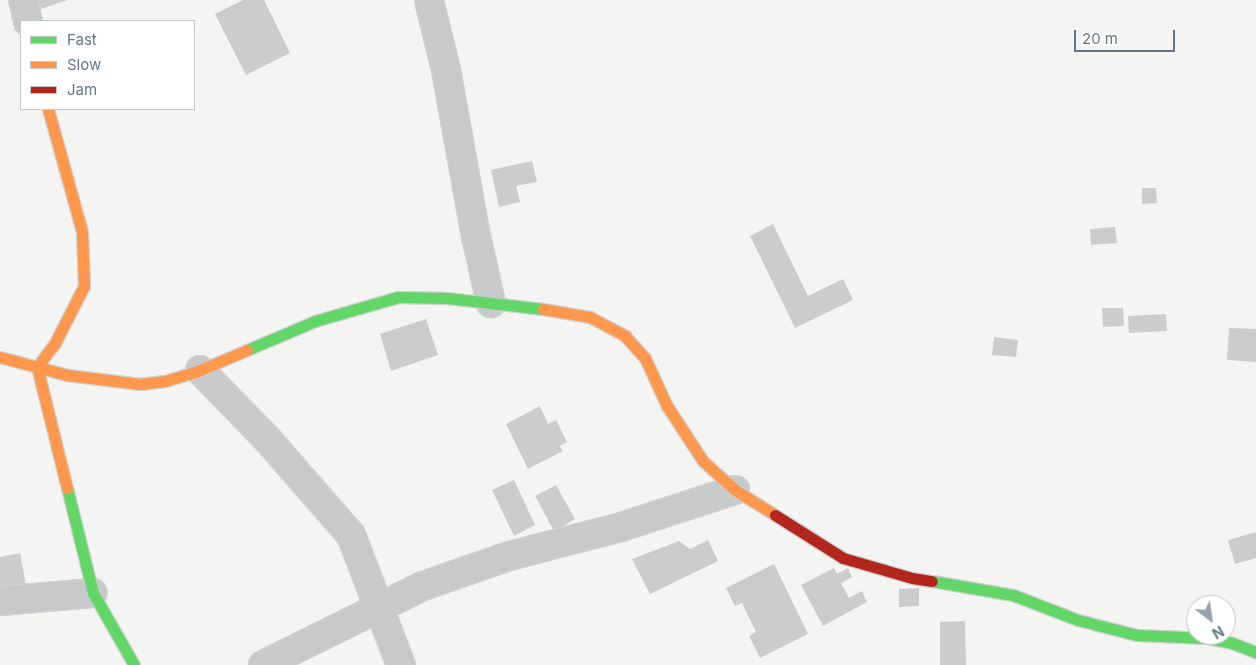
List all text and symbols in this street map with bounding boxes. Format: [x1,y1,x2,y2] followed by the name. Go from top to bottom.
[20,20,195,110] legend
[1076,20,1177,52] scale bar
[1082,29,1118,48] text: 20 m
[67,30,97,49] text: Fast
[67,55,101,74] text: Slow
[67,80,97,99] text: Jam
[1186,595,1236,645] north arrow
[1209,623,1227,643] text: N

